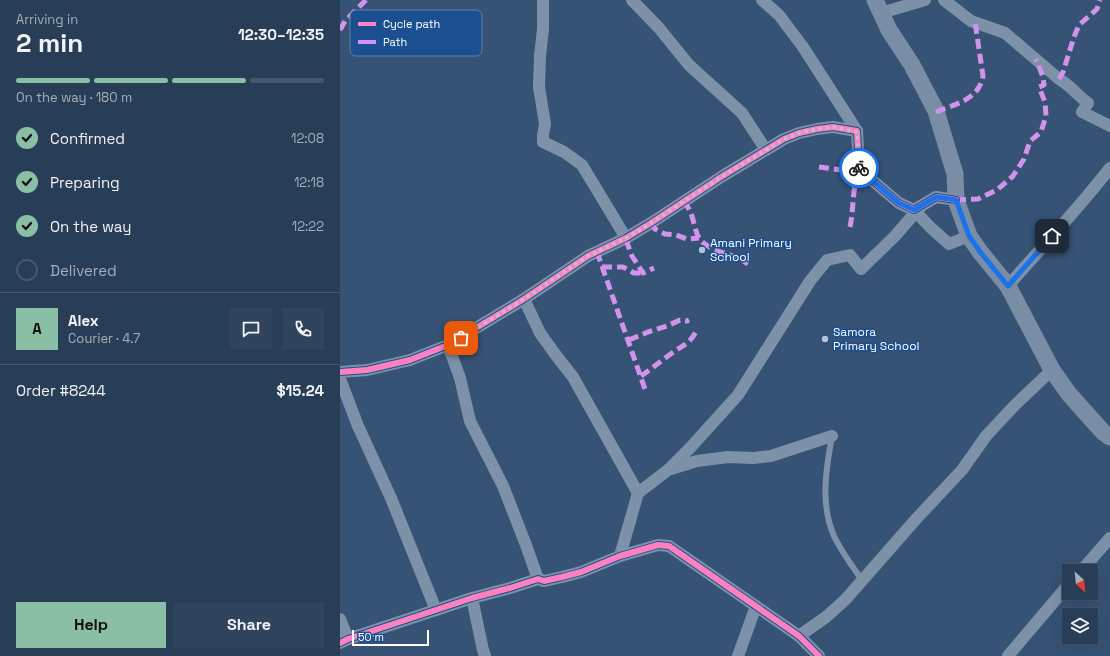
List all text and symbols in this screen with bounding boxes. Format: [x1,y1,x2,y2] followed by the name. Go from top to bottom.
[350,10,482,56] legend
[16,11,78,28] text: Arriving in
[383,17,440,31] text: Cycle path
[238,25,324,44] text: 12:30–12:35
[16,26,83,60] text: 2 min
[383,35,407,49] text: Path
[16,89,132,106] text: On the way · 180 m
[16,127,38,149] icon: check
[50,129,125,148] text: Confirmed
[291,130,324,147] text: 12:08
[839,148,879,188] courier
[848,157,870,179] icon: bike
[16,171,38,193] icon: check
[50,173,120,192] text: Preparing
[294,174,324,191] text: 12:18
[16,215,38,237] icon: check
[50,217,131,236] text: On the way
[292,218,324,235] text: 12:22
[1035,219,1069,253] pin
[1041,225,1063,247] icon: home
[710,235,792,265] place label: Amani Primary School
[697,245,707,255] marker: Amani Primary School
[50,261,117,280] text: Delivered
[230,308,272,350] button: chat
[282,308,324,350] button: phone
[68,311,99,330] text: Alex
[32,319,42,338] text: A
[444,321,478,355] pin
[833,324,920,354] place label: Samora Primary School
[450,327,472,349] icon: bag
[68,330,140,347] text: Courier · 4.7
[820,334,830,344] marker: Samora Primary School
[16,381,106,400] text: Order #8244
[276,381,324,400] text: $15.24
[1062,564,1098,600] north arrow
[1062,564,1098,644] map controls
[16,602,166,648] button: Help
[174,602,324,648] button: Share
[1062,608,1098,644] button: layers
[352,628,429,647] scale bar
[358,630,384,644] text: 50 m

